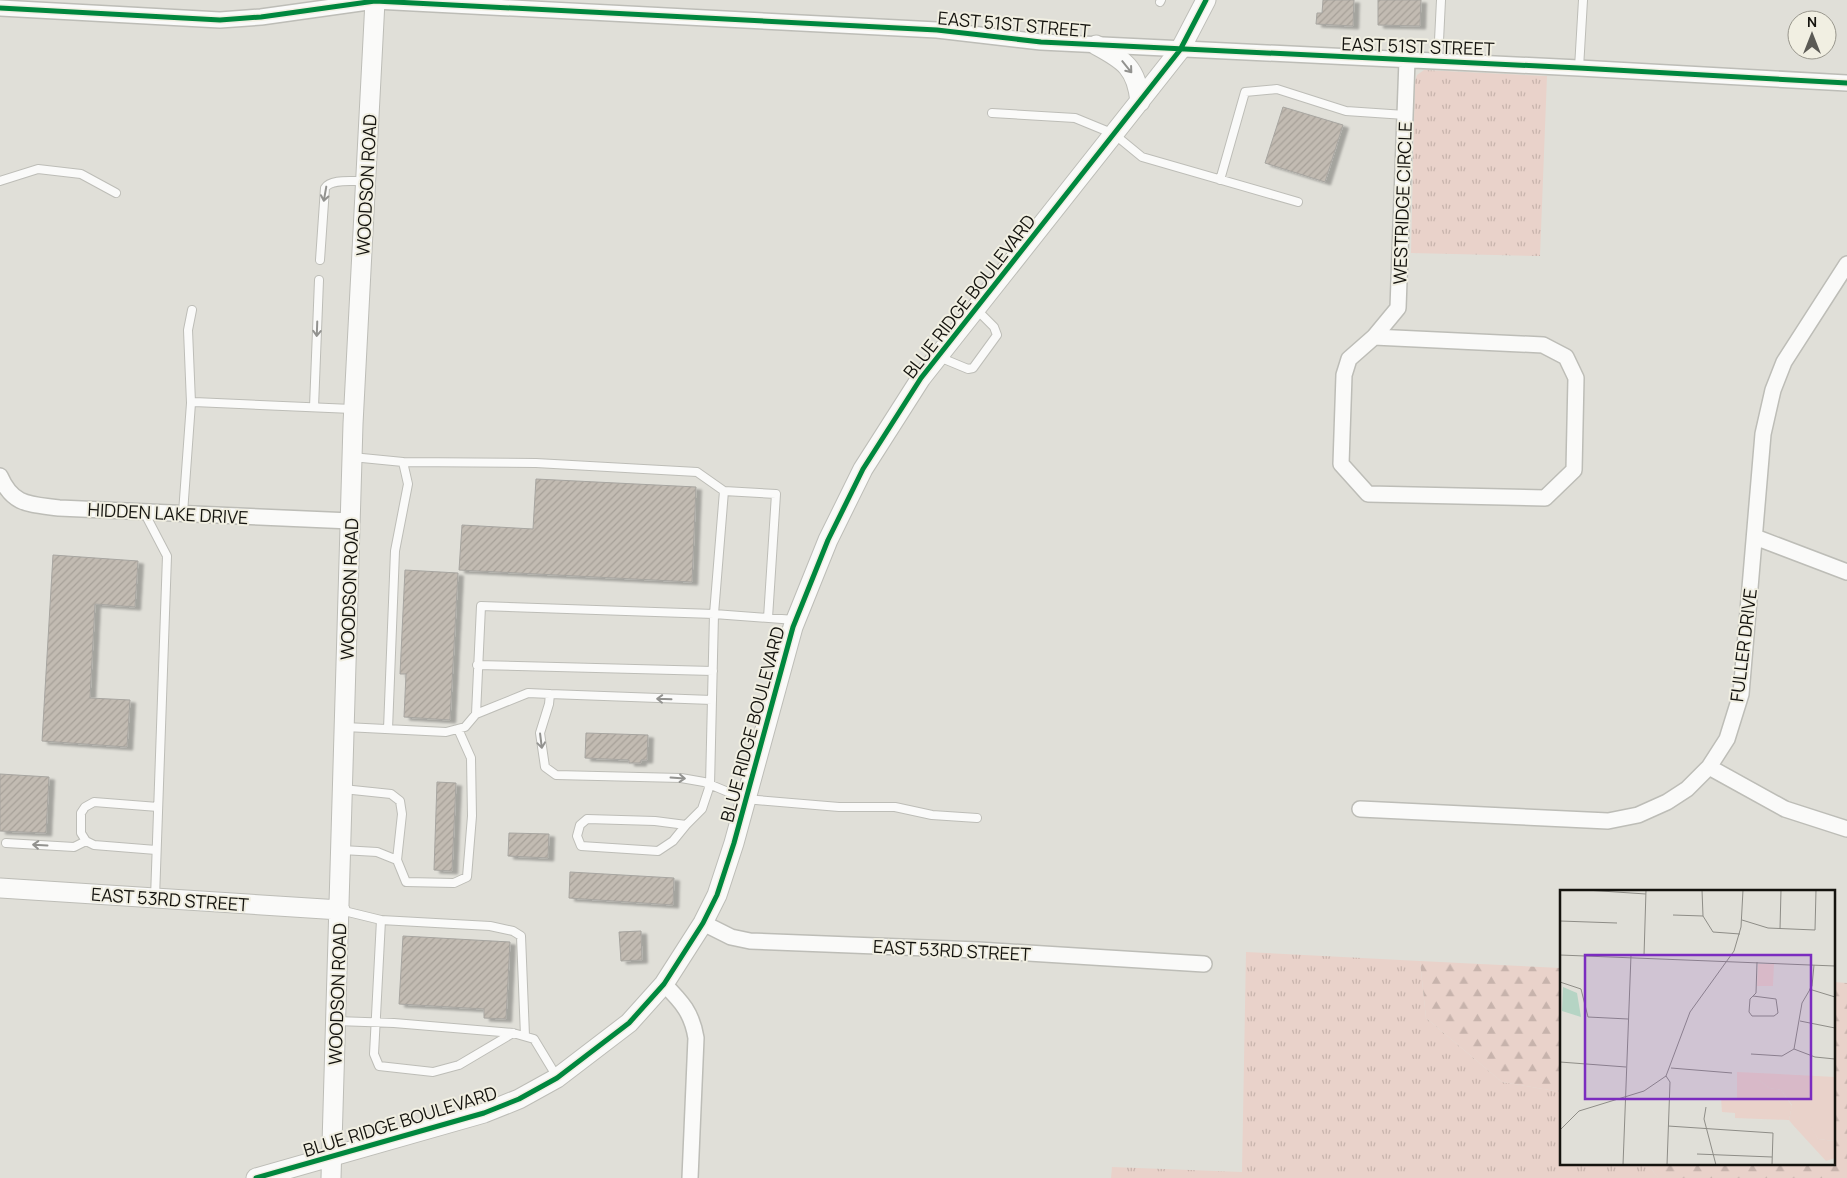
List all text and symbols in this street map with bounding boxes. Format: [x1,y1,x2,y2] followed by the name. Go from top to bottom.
[937,5,1091,43] street label: EAST 51ST STREET
[1787,10,1837,60] north arrow
[1807,12,1817,31] text: N
[1341,31,1495,61] street label: EAST 51ST STREET
[1122,60,1133,73] one-way arrow
[350,113,382,257] street label: WOODSON ROAD
[1387,121,1417,285] street label: WESTRIDGE CIRCLE
[320,185,330,201] one-way arrow
[898,209,1040,383] street label: BLUE RIDGE BOULEVARD
[312,321,321,337] one-way arrow
[87,497,249,529] street label: HIDDEN LAKE DRIVE
[335,518,363,660] street label: WOODSON ROAD
[1724,587,1762,703] street label: FULLER DRIVE
[714,624,790,824] street label: BLUE RIDGE BOULEVARD
[656,694,672,703] one-way arrow
[536,733,546,749] one-way arrow
[670,774,686,783] one-way arrow
[32,841,48,850] one-way arrow
[90,882,250,917] street label: EAST 53RD STREET
[1560,890,1834,1166] inset map
[323,923,351,1065] street label: WOODSON ROAD
[872,934,1032,966] street label: EAST 53RD STREET
[300,1080,500,1162] street label: BLUE RIDGE BOULEVARD

